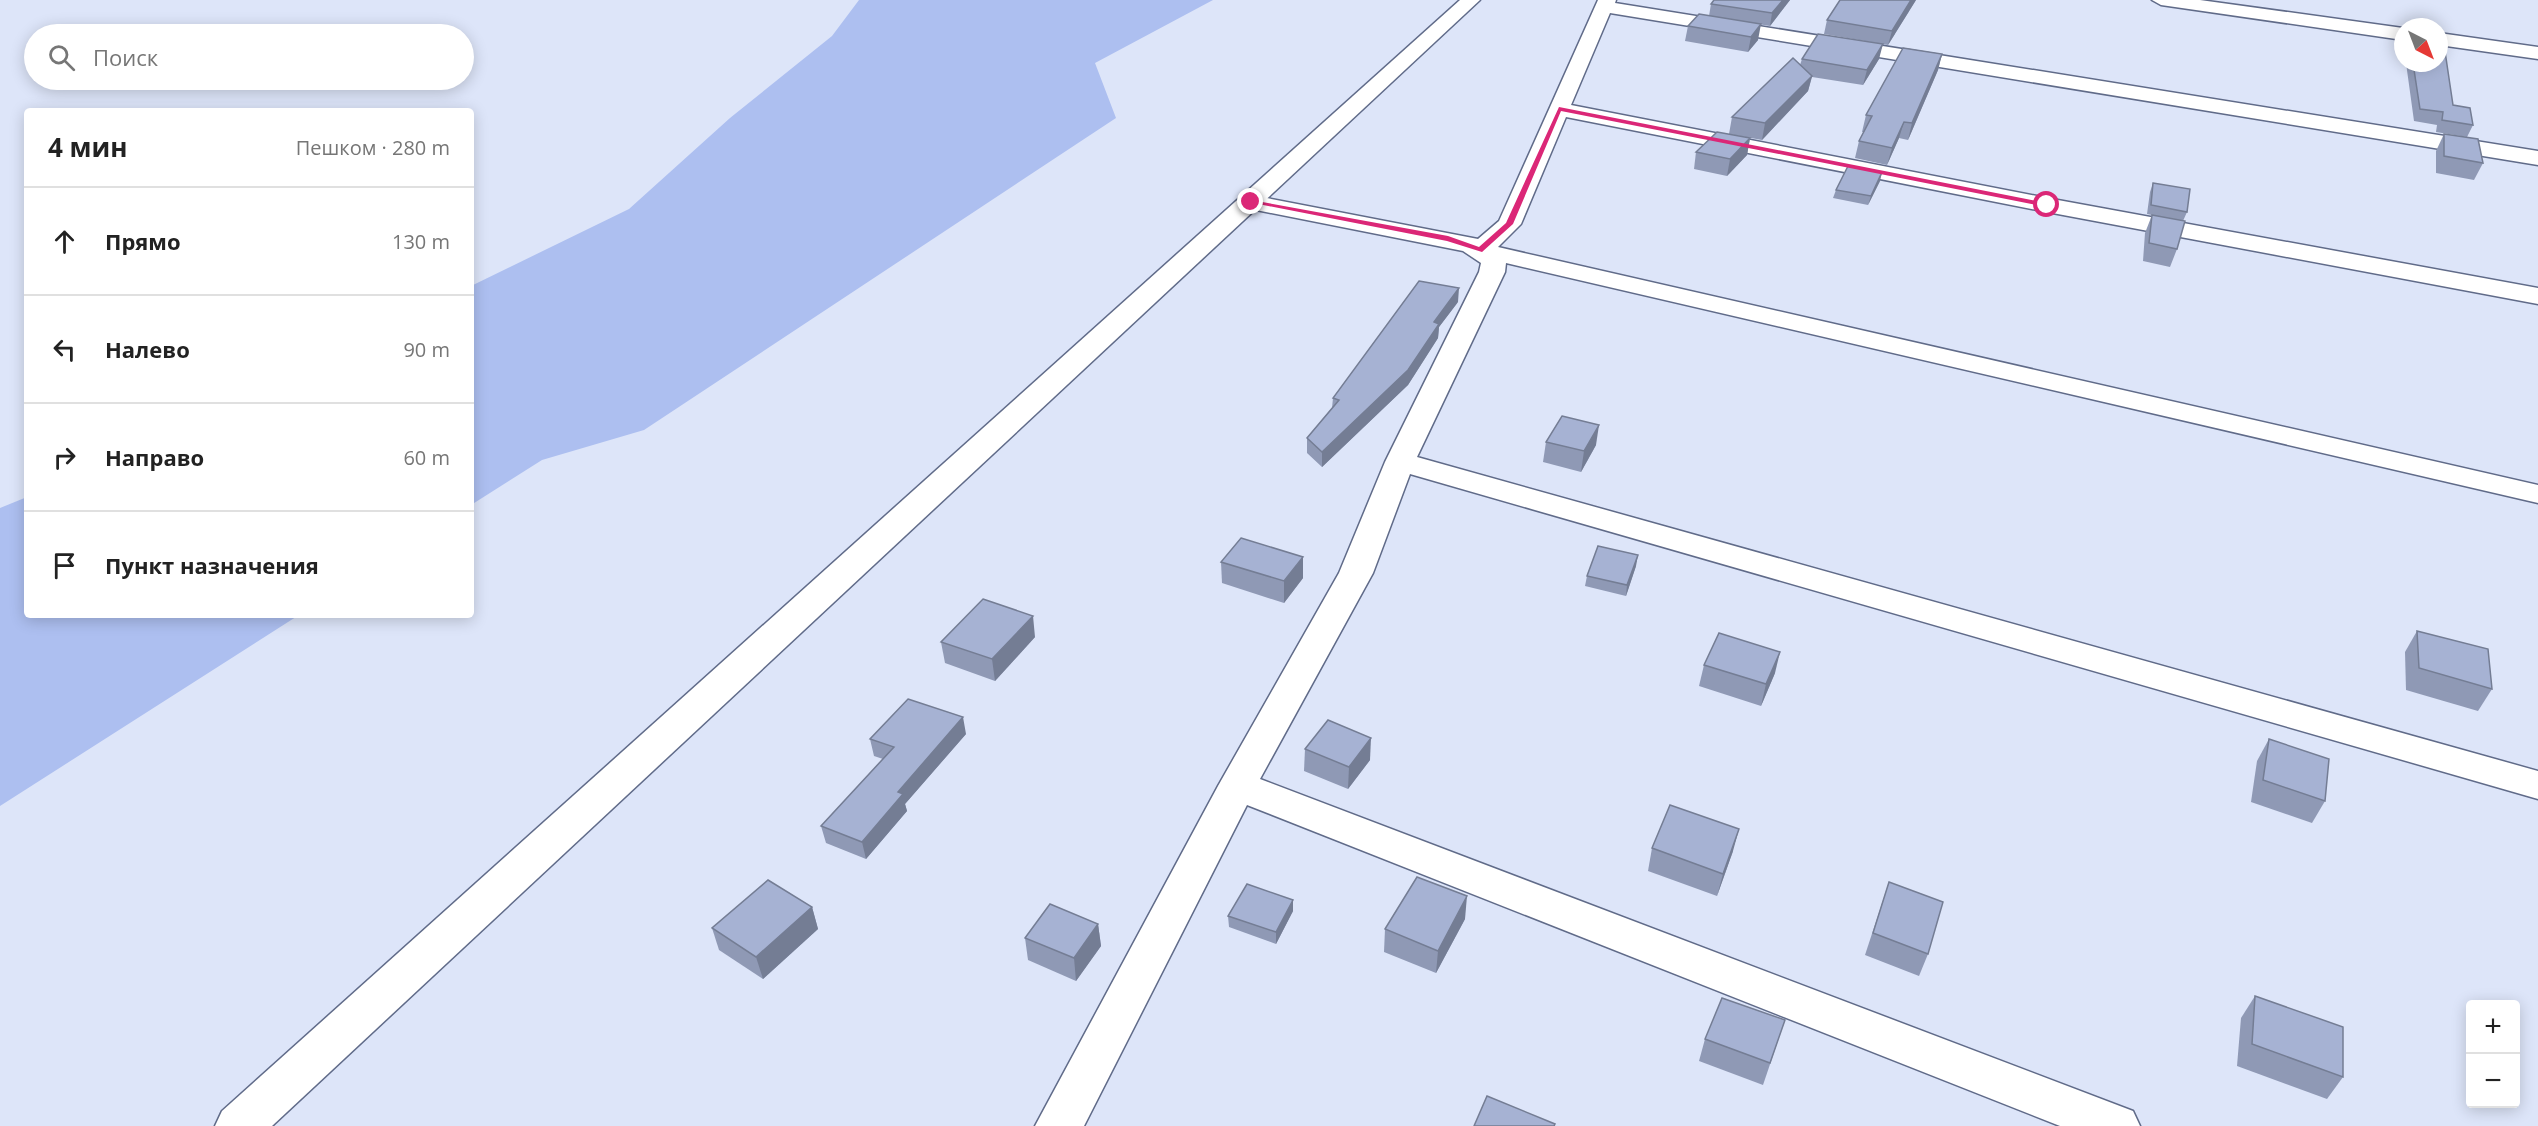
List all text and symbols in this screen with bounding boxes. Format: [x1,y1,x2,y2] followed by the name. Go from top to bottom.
[2394,18,2448,72] north arrow
[24,24,474,90] search box
[45,41,78,74] icon: search
[93,42,158,72] text: Поиск
[48,129,128,165] text: 4 мин
[296,134,450,161] text: Пешком · 280 m
[1237,188,1263,214] route end
[2033,191,2059,217] route start
[48,225,81,258] icon: ahead
[105,226,181,256] text: Прямо
[392,228,450,255] text: 130 m
[48,333,81,366] icon: left
[105,334,190,364] text: Налево
[403,336,450,363] text: 90 m
[48,441,81,474] icon: right
[105,442,204,472] text: Направо
[403,444,450,471] text: 60 m
[48,549,81,582] icon: arrive
[105,550,319,580] text: Пункт назначения
[2466,1000,2520,1108] map controls
[2466,1000,2520,1054] button: +
[2466,1054,2520,1108] button: −

